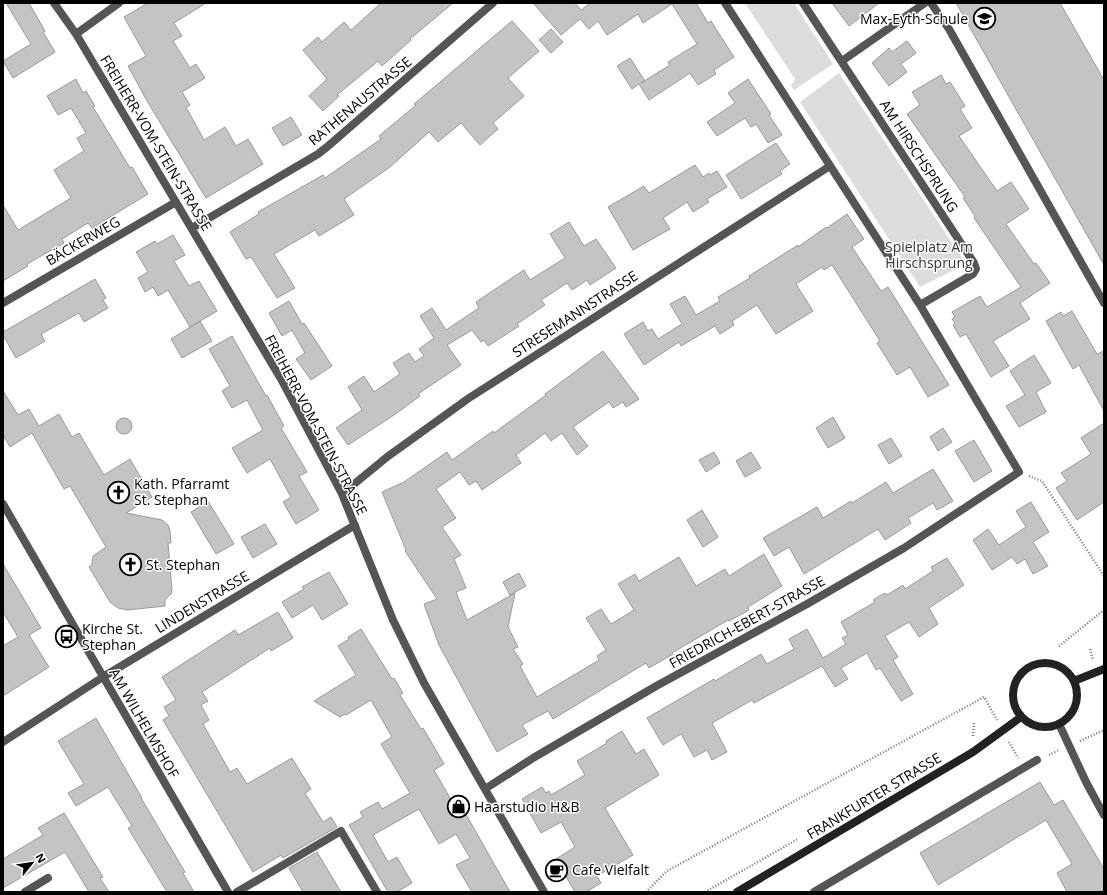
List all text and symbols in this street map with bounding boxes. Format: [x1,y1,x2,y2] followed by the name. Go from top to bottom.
[971,6,997,32] school or university icon: Max-Eyth-Schule
[860,9,968,28] place label: Max-Eyth-Schule
[96,51,217,234] street label: FREIHERR-VOM-STEIN-STRASSE
[304,52,415,149] street label: RATHENAUSTRASSE
[876,96,963,216] street label: AM HIRSCHSPRUNG
[42,212,123,269] street label: BÄCKERWEG
[885,237,973,272] park label: Spielplatz Am Hirschsprung
[508,266,641,361] street label: STRESEMANNSTRASSE
[261,331,372,518] street label: FREIHERR-VOM-STEIN-STRASSE
[134,474,229,509] place label: Kath. Pfarramt St. Stephan
[106,479,132,505] church icon: Kath. Pfarramt St. Stephan
[118,552,144,578] church icon: St. Stephan
[146,555,220,574] place label: St. Stephan
[151,566,252,637] street label: LINDENSTRASSE
[665,571,828,672] street label: FRIEDRICH-EBERT-STRASSE
[82,619,143,654] place label: Kirche St. Stephan
[53,624,79,650] bus stop icon: Kirche St. Stephan
[105,665,183,781] street label: AM WILHELMSHOF
[803,748,945,843] street label: FRANKFURTER STRASSE
[445,794,471,820] shop icon: Haarstudio H&B
[474,797,580,816] place label: Haarstudio H&B
[12,843,52,883] north arrow
[32,850,50,865] text: N
[543,857,569,883] cafe icon: Cafe Vielfalt
[572,860,649,879] place label: Cafe Vielfalt

